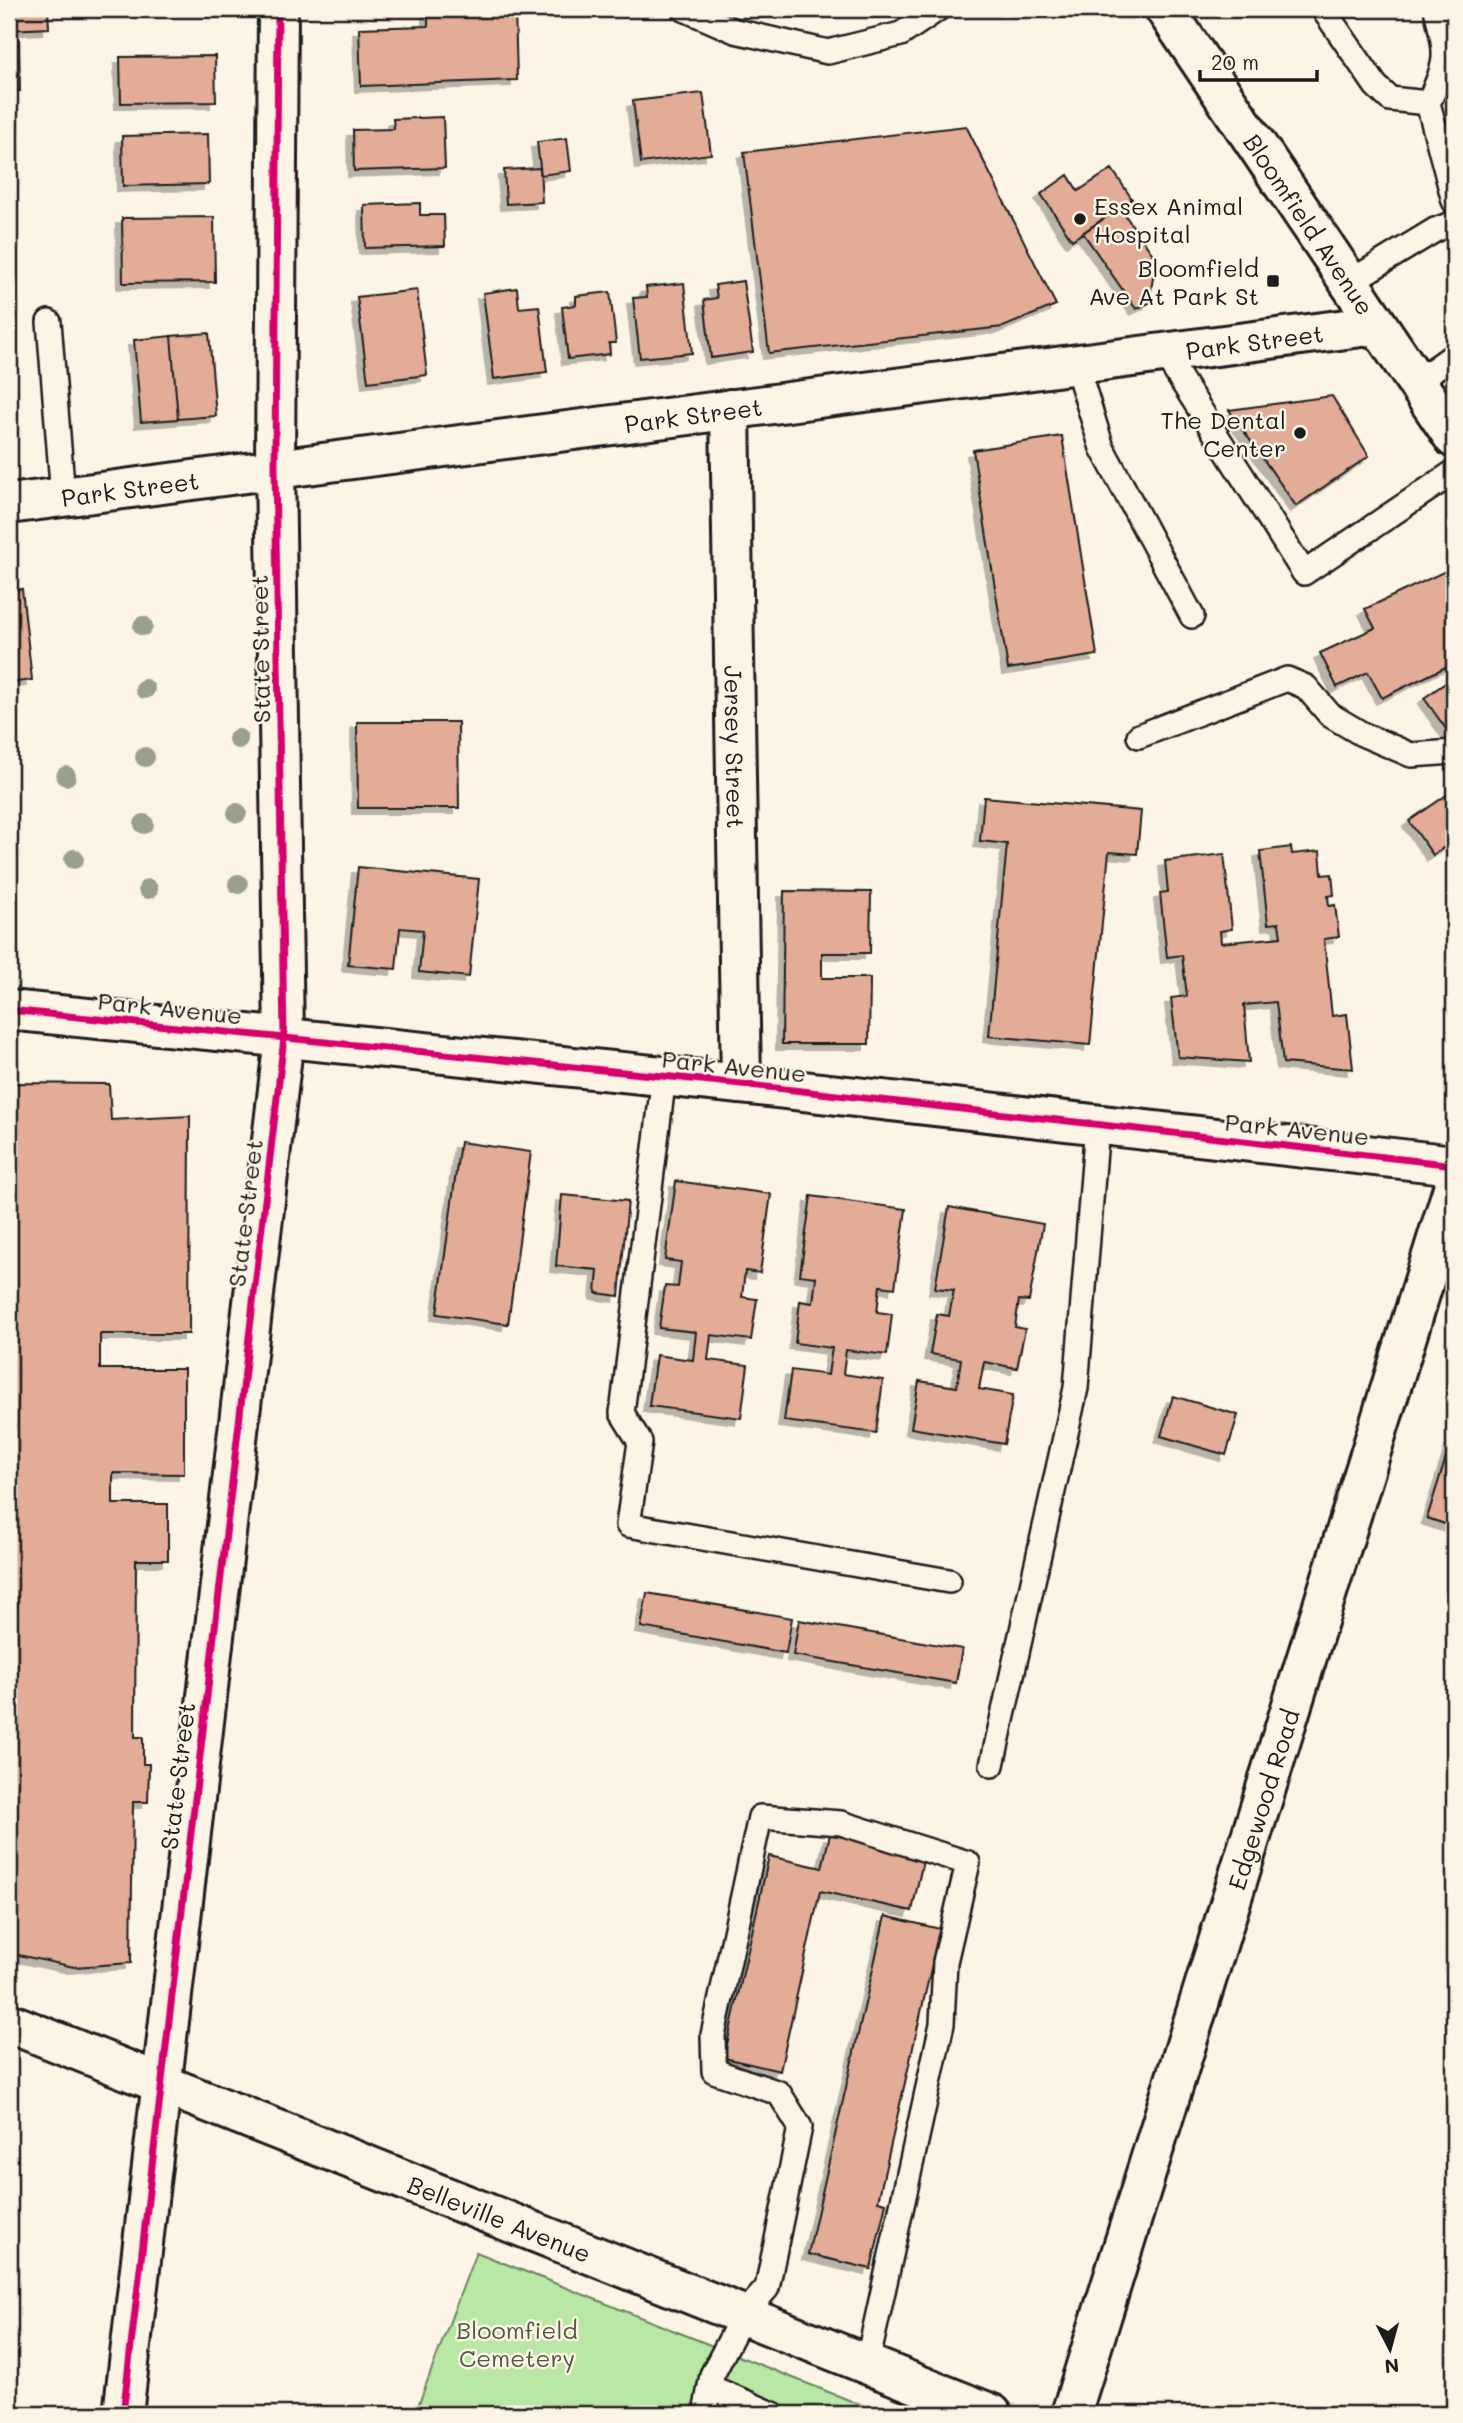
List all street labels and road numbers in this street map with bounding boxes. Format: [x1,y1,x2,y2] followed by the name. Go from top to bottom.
[1238,127,1382,320] street label: Bloomfield Avenue
[1184,317,1325,365] street label: Park Street
[622,390,764,439] street label: Park Street
[59,464,201,513] street label: Park Street
[242,574,276,724] street label: State Street
[719,665,752,829] street label: Jersey Street
[96,984,244,1030] street label: Park Avenue
[660,1042,808,1088] street label: Park Avenue
[1223,1105,1371,1151] street label: Park Avenue
[220,1137,268,1289] street label: State Street
[153,1700,201,1852] street label: State Street
[1220,1705,1305,1893] street label: Edgewood Road
[404,2168,596,2268] street label: Belleville Avenue

